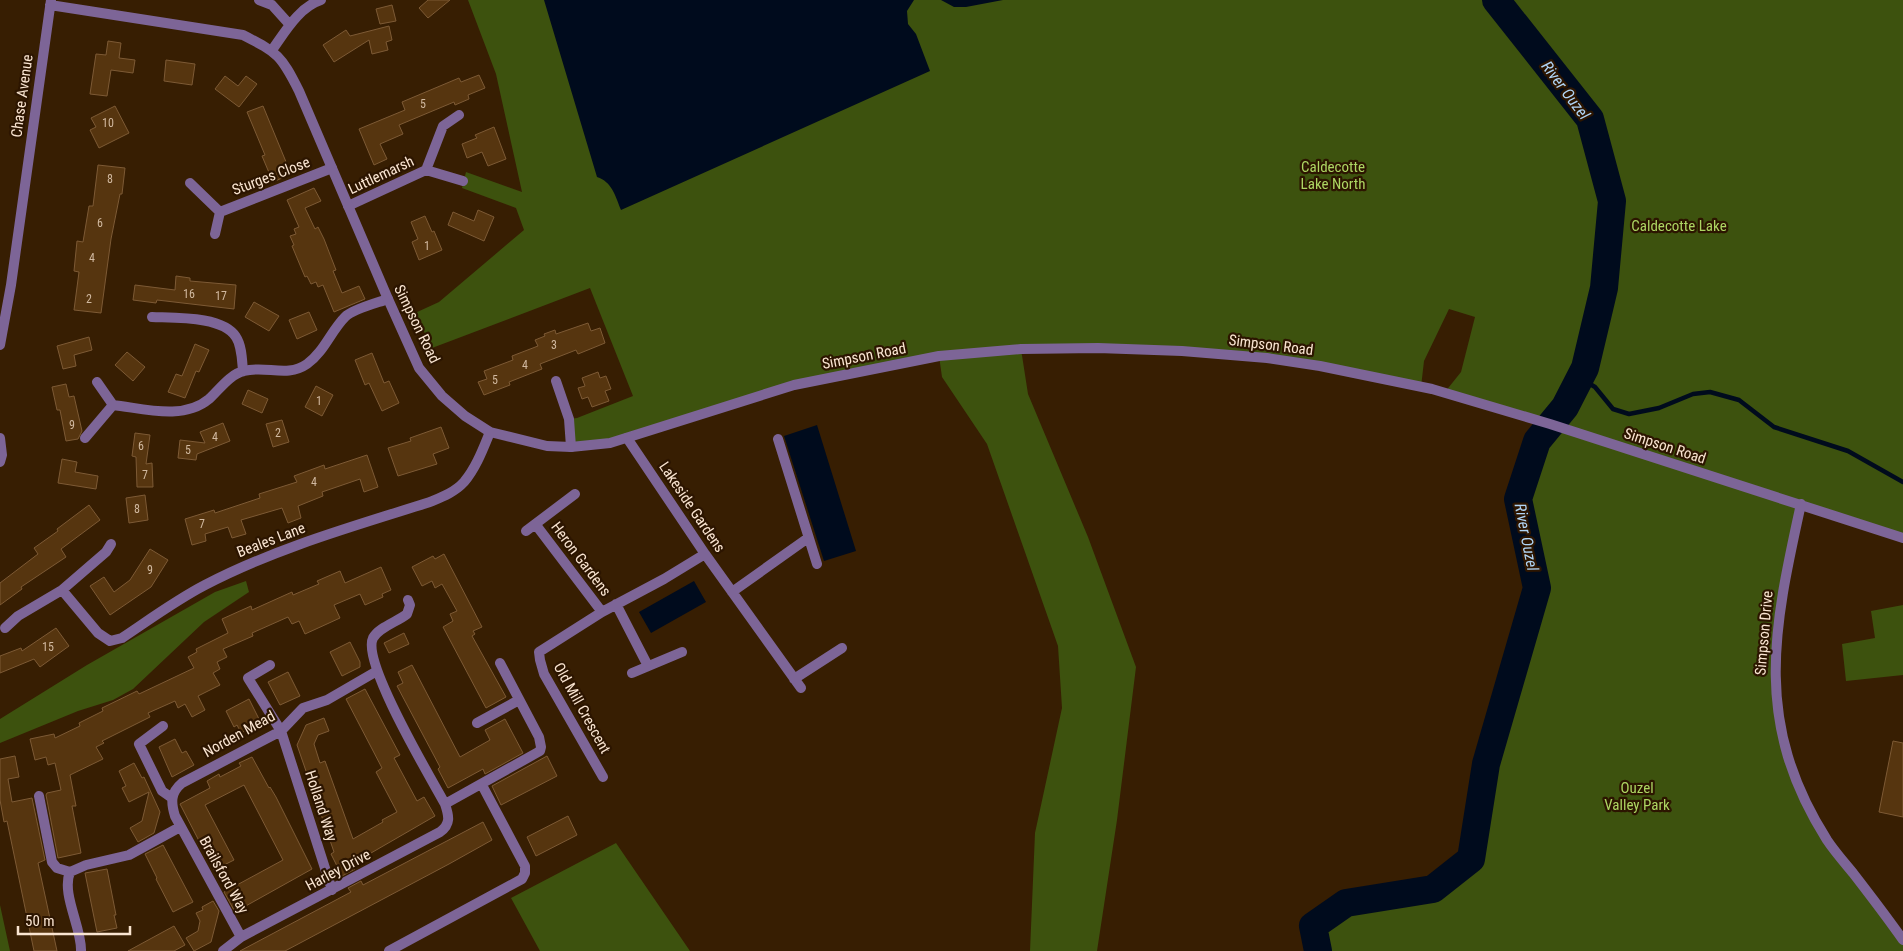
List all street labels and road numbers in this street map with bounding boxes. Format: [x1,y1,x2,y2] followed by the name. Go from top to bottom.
[7,53,37,139] street label: Chase Avenue
[345,152,417,198] street label: Luttlemarsh
[230,153,312,199] street label: Sturges Close
[390,282,444,366] street label: Simpson Road
[1228,331,1314,359] street label: Simpson Road
[821,339,907,373] street label: Simpson Road
[1622,424,1708,468] street label: Simpson Road
[655,458,729,556] street label: Lakeside Gardens
[547,518,615,600] street label: Heron Gardens
[234,519,308,561] street label: Beales Lane
[1751,590,1777,676] street label: Simpson Drive
[550,660,614,756] street label: Old Mill Crescent
[200,707,278,761] street label: Norden Mead
[301,768,341,844] street label: Holland Way
[195,833,253,917] street label: Brailsford Way
[302,845,374,895] street label: Harley Drive

